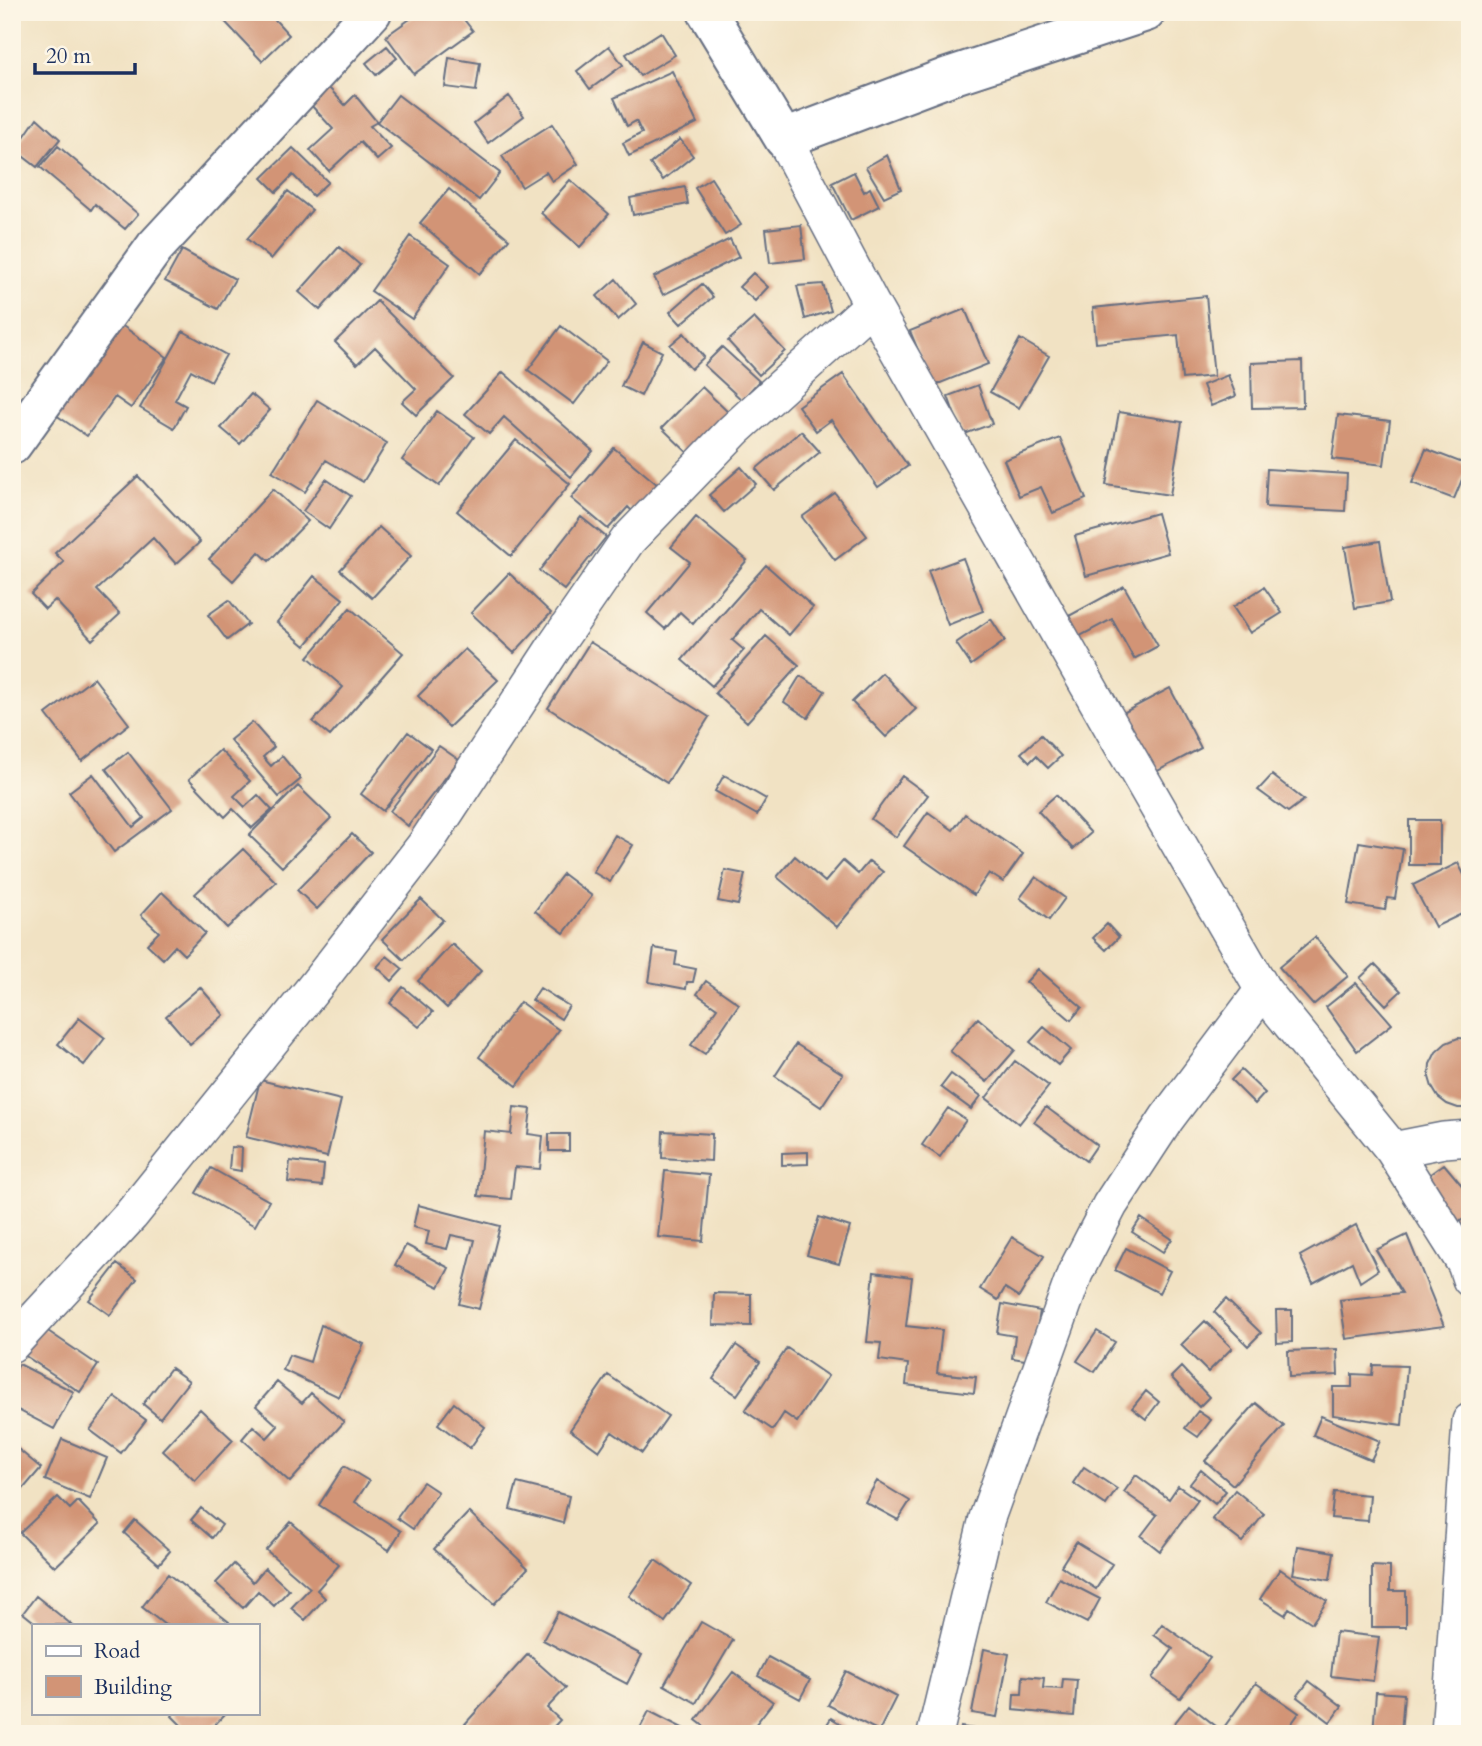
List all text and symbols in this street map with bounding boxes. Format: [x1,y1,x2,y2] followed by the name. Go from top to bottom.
[35,32,135,76] scale bar
[46,42,91,71] text: 20 m
[32,1624,259,1714] legend
[94,1637,140,1666] text: Road
[94,1673,172,1702] text: Building

